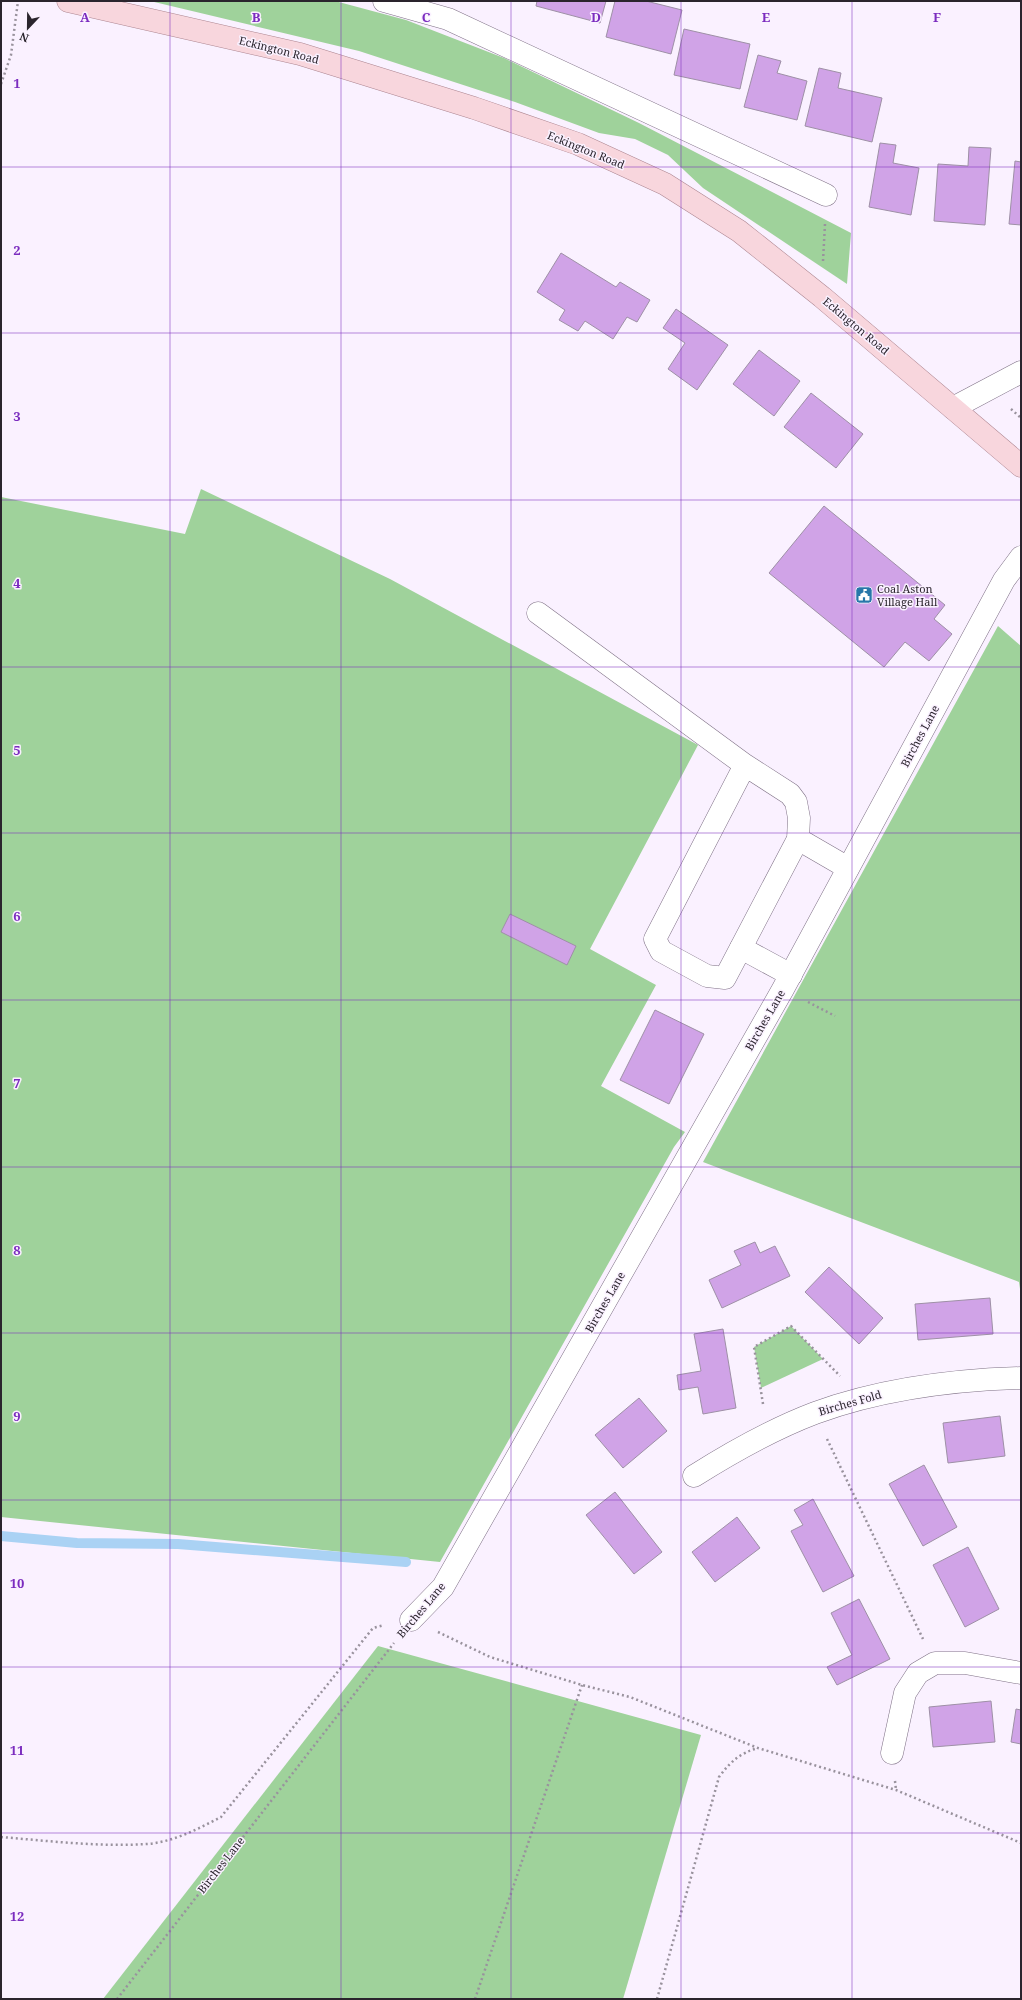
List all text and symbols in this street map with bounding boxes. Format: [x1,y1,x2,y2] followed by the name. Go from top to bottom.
[8,8,48,48] north arrow
[80,8,90,26] text: A
[252,8,261,26] text: B
[422,8,431,26] text: C
[591,8,601,26] text: D
[762,8,771,26] text: E
[933,8,941,26] text: F
[17,29,31,46] text: N
[238,32,321,67] street label: Eckington Road
[13,74,21,92] text: 1
[545,127,627,172] street label: Eckington Road
[13,241,21,259] text: 2
[820,294,893,358] street label: Eckington Road
[13,407,21,425] text: 3
[13,574,21,592] text: 4
[877,581,938,609] place label: Coal Aston Village Hall
[854,585,874,605] public building icon: Coal Aston Village Hall
[897,702,942,769] street label: Birches Lane
[13,741,21,759] text: 5
[13,907,21,925] text: 6
[741,986,788,1053] street label: Birches Lane
[13,1074,21,1092] text: 7
[13,1241,21,1259] text: 8
[581,1268,628,1335] street label: Birches Lane
[817,1386,883,1419] street label: Birches Fold
[13,1407,21,1425] text: 9
[10,1574,24,1592] text: 10
[393,1579,448,1641] street label: Birches Lane
[10,1741,24,1759] text: 11
[194,1833,248,1896] street label: Birches Lane
[10,1907,24,1925] text: 12

